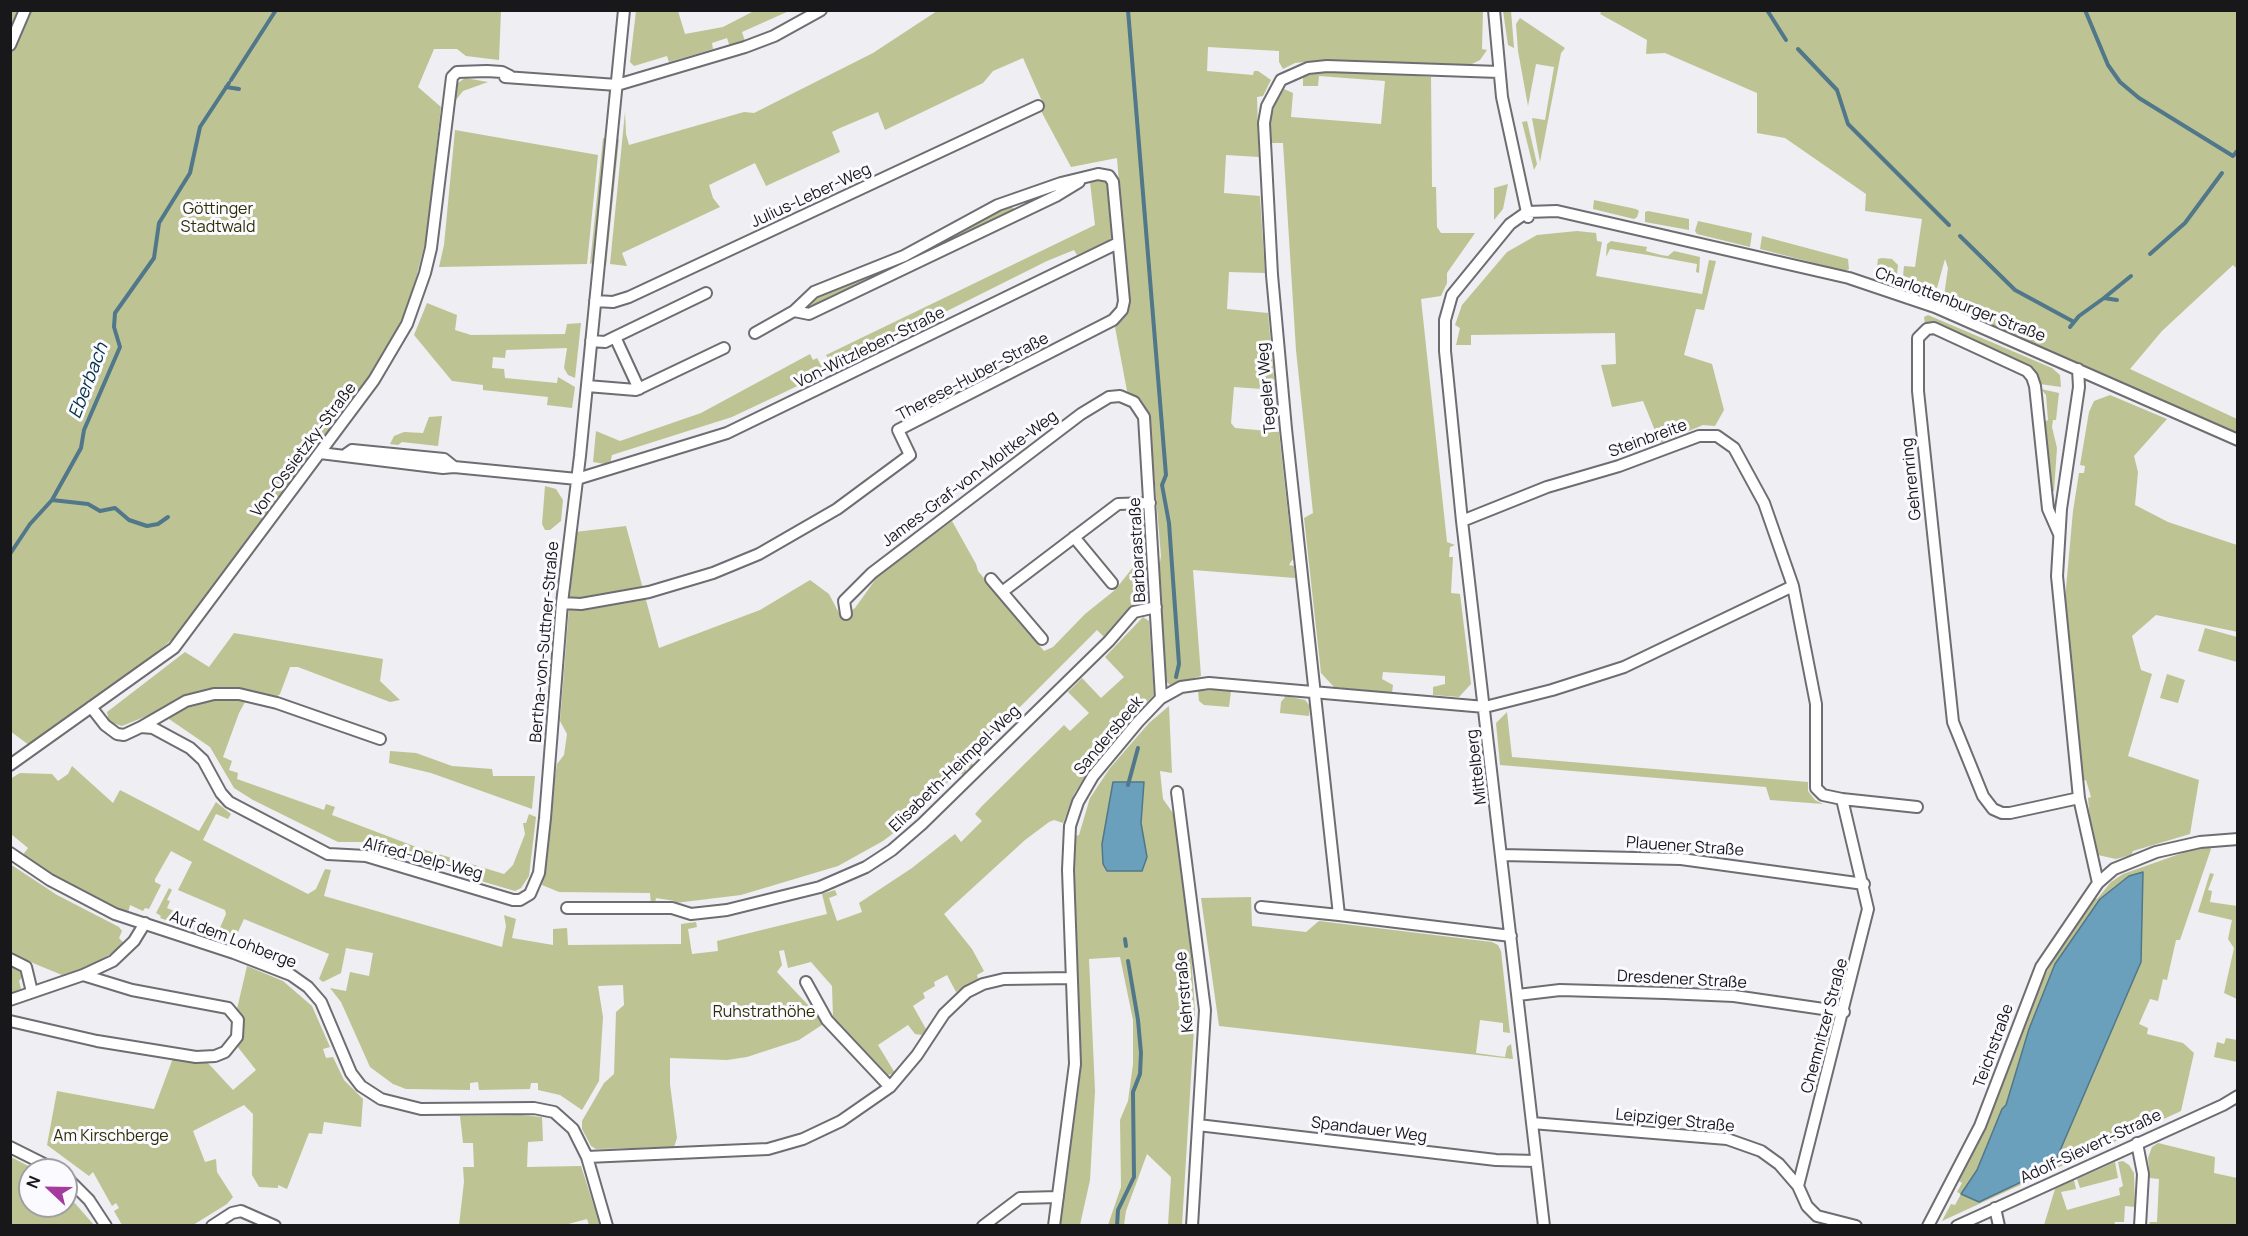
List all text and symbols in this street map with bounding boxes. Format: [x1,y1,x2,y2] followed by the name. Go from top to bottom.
[748,160,874,232] street label: Julius-Leber-Weg
[181,200,255,238] park label: Göttinger Stadtwald
[1872,264,2048,346] street label: Charlottenburger Straße
[792,303,948,393] street label: Von-Witzleben-Straße
[894,329,1052,425] street label: Therese-Huber-Straße
[65,340,113,422] water label: Eberbach
[1253,342,1281,434] street label: Tegeler Weg
[247,379,361,521] street label: Von-Ossietzky-Straße
[878,407,1062,551] street label: James-Graf-von-Moltke-Weg
[1606,416,1690,462] street label: Steinbreite
[1898,437,1926,521] street label: Gehrenring
[1126,497,1150,603] street label: Barbarastraße
[527,541,563,743] street label: Bertha-von-Suttner-Straße
[1070,693,1148,779] street label: Sandersbeek
[886,702,1024,836] street label: Elisabeth-Heimpel-Weg
[1463,728,1491,806] street label: Mittelberg
[1625,833,1745,861] street label: Plauener Straße
[361,834,485,884] street label: Alfred-Delp-Weg
[167,907,299,973] street label: Auf dem Lohberge
[1172,951,1198,1033] street label: Kehrstraße
[1798,956,1852,1096] street label: Chemnitzer Straße
[1617,967,1747,993] street label: Dresdener Straße
[1970,1001,2018,1091] street label: Teichstraße
[713,1003,815,1023] park label: Ruhstrathöhe
[1614,1105,1736,1137] street label: Leipziger Straße
[2017,1106,2165,1188] street label: Adolf-Sievert-Straße
[1310,1113,1428,1147] street label: Spandauer Weg
[53,1127,169,1147] park label: Am Kirschberge
[18,1158,78,1218] north arrow
[21,1173,46,1191] text: N

